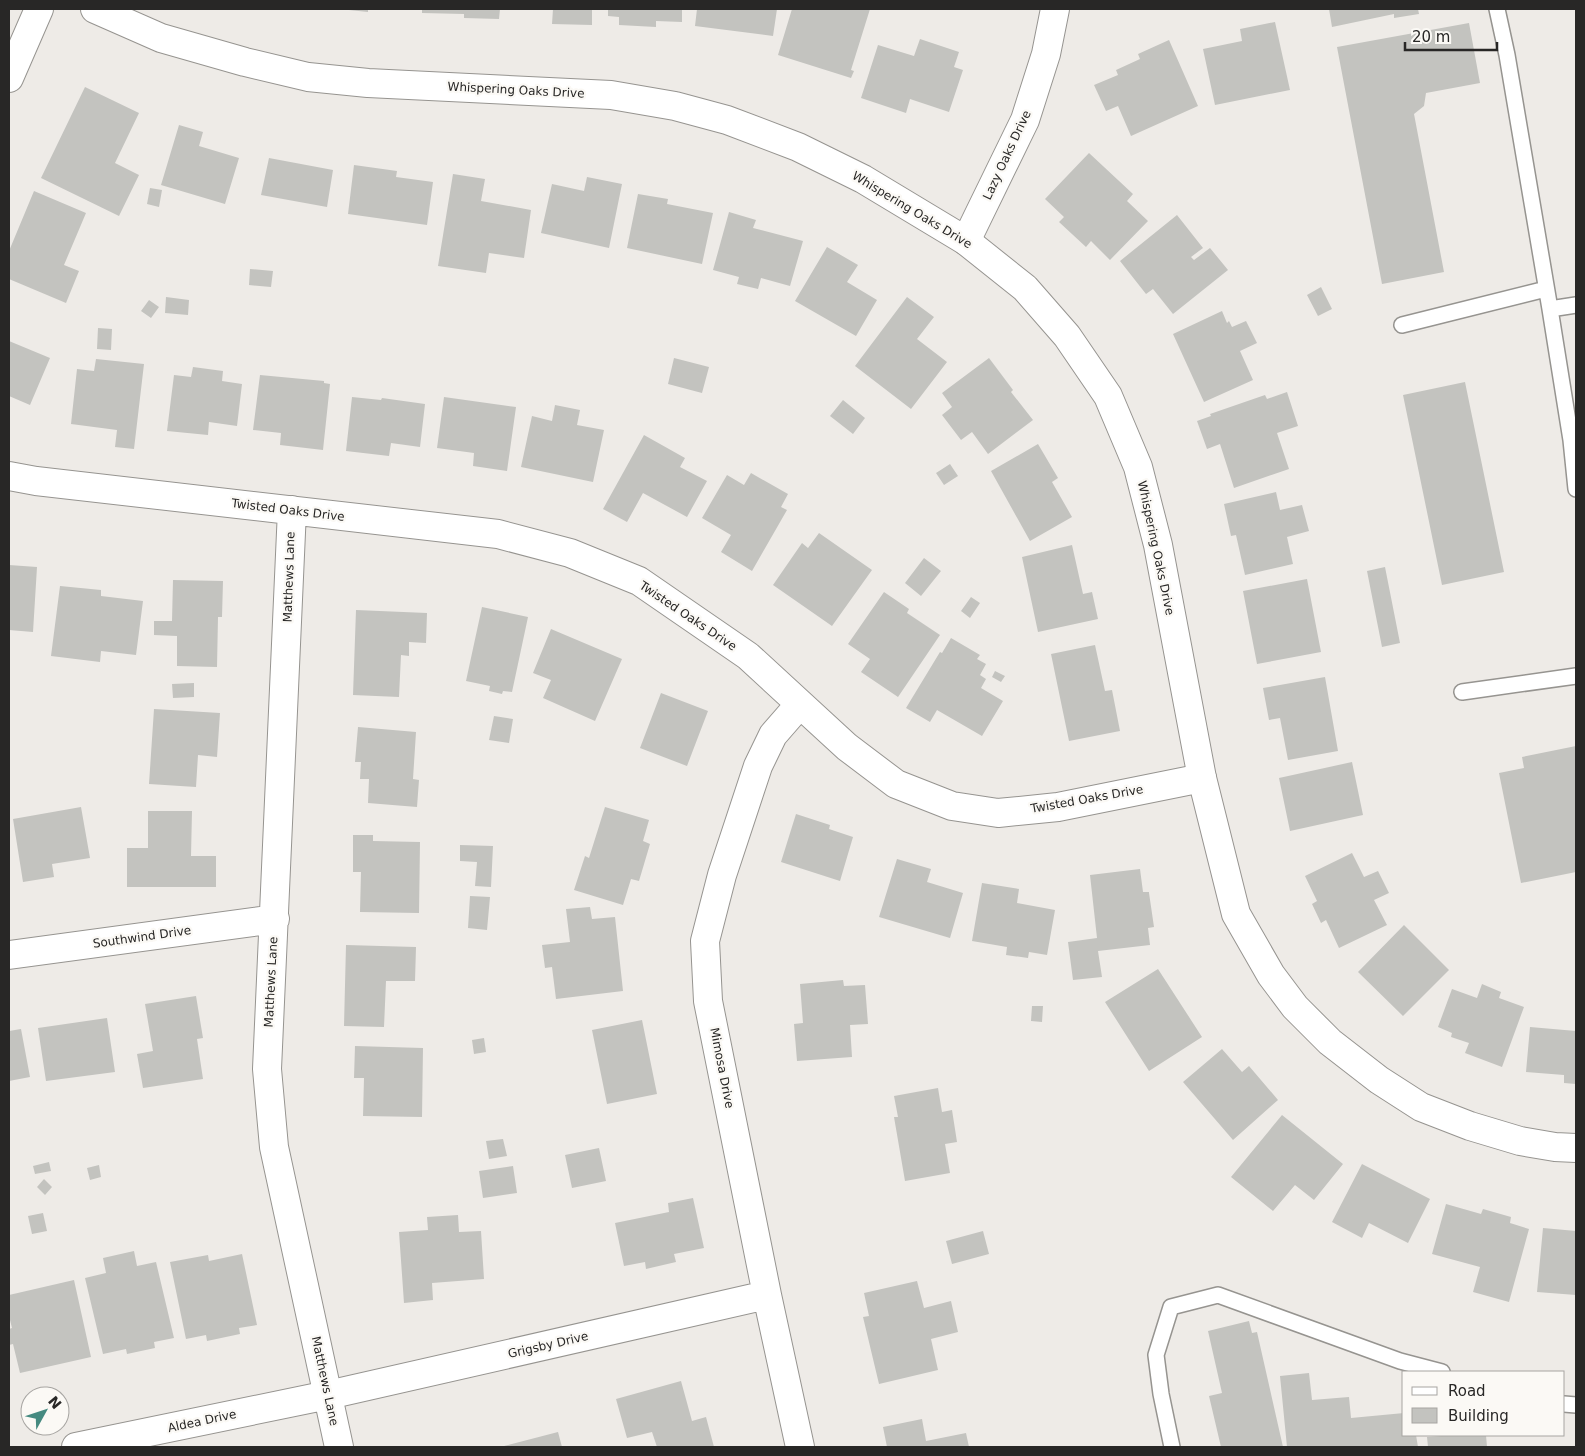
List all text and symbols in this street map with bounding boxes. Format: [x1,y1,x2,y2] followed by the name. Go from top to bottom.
[1405,20,1498,52] scale bar
[1412,28,1450,46] text: 20 m
[447,79,585,101] street label: Whispering Oaks Drive
[980,108,1034,202] street label: Lazy Oaks Drive
[850,169,974,251] street label: Whispering Oaks Drive
[1135,479,1177,617] street label: Whispering Oaks Drive
[230,496,345,524] street label: Twisted Oaks Drive
[280,531,298,623] street label: Matthews Lane
[636,578,739,654] street label: Twisted Oaks Drive
[1029,782,1144,816] street label: Twisted Oaks Drive
[92,923,192,951] street label: Southwind Drive
[262,936,280,1028] street label: Matthews Lane
[707,1026,737,1110] street label: Mimosa Drive
[506,1329,590,1361] street label: Grigsby Drive
[309,1335,341,1427] street label: Matthews Lane
[1402,1371,1565,1436] legend
[1448,1382,1486,1400] text: Road
[20,1386,70,1436] north arrow
[45,1393,65,1412] text: N
[166,1407,238,1435] street label: Aldea Drive
[1448,1407,1509,1425] text: Building

